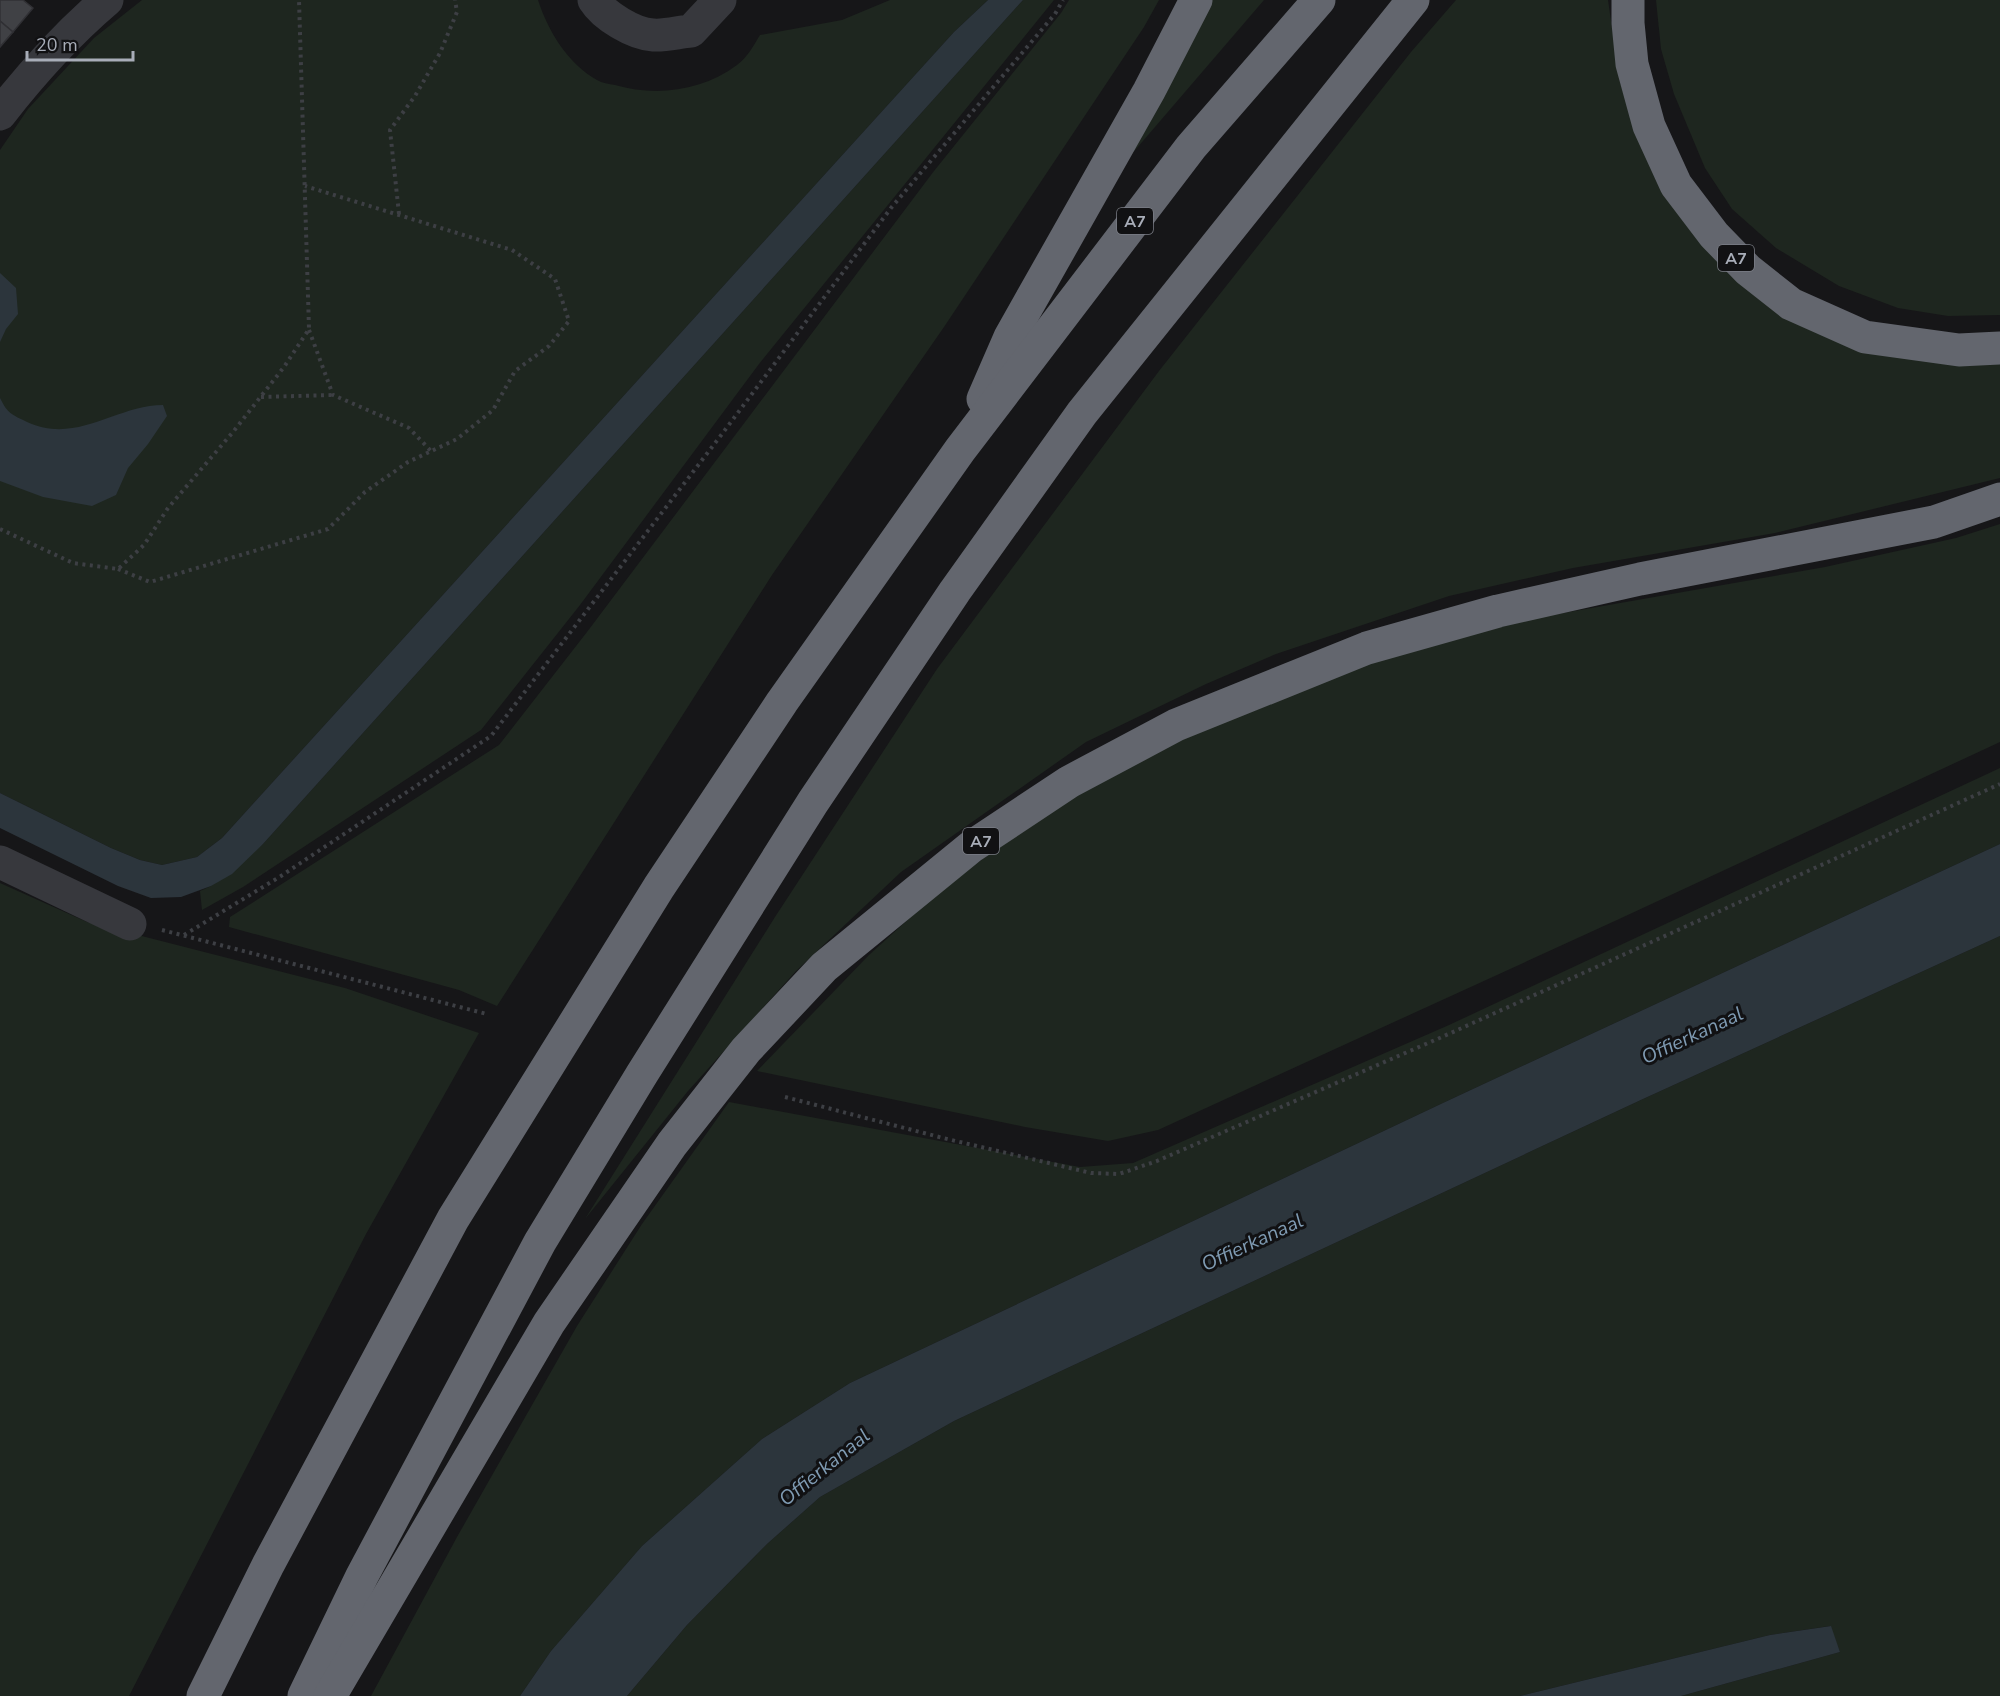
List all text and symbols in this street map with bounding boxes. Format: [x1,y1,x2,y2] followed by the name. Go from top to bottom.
[27,24,134,62] scale bar
[36,33,78,57] text: 20 m
[1117,208,1153,234] road number: A7
[1718,245,1754,271] road number: A7
[963,828,999,854] road number: A7
[1637,1000,1748,1071] water label: Offierkanaal
[1197,1207,1308,1278] water label: Offierkanaal
[773,1422,875,1512] water label: Offierkanaal

